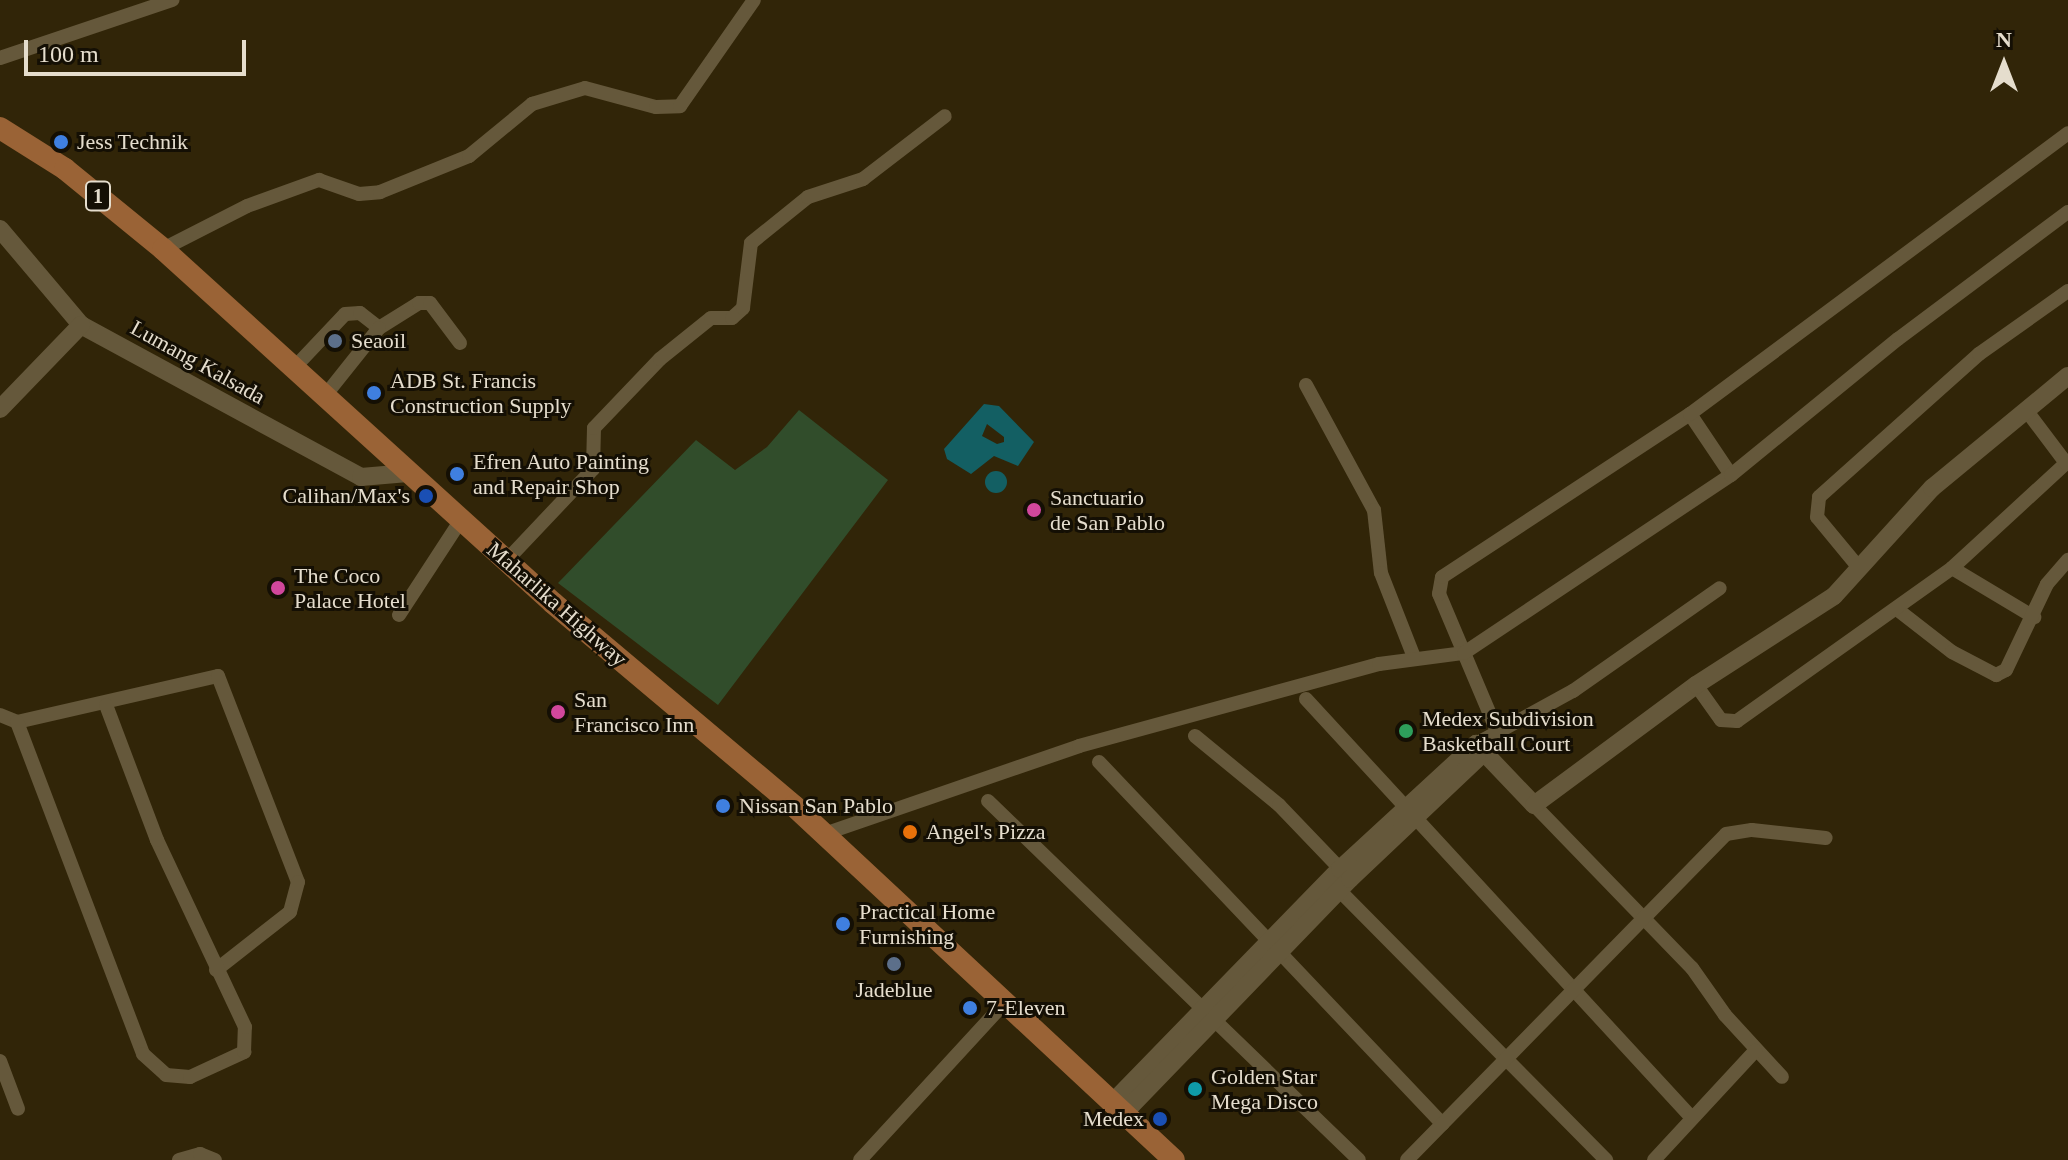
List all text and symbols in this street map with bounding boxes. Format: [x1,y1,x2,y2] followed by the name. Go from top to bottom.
[28,24,250,74] scale bar
[1964,24,2044,104] north arrow
[1996,27,2012,52] text: N
[38,41,99,67] text: 100 m
[77,129,188,155] place label: Jess Technik
[52,133,70,151] marker: Jess Technik
[84,180,112,212] road number: 1
[126,314,270,410] street label: Lumang Kalsada
[351,328,406,354] place label: Seaoil
[326,332,344,350] marker: Seaoil
[390,367,572,418] place label: ADB St. Francis Construction Supply
[365,384,383,402] marker: ADB St. Francis Construction Supply
[473,448,650,500] place label: Efren Auto Painting and Repair Shop
[448,465,466,483] marker: Efren Auto Painting and Repair Shop
[283,483,410,509] place label: Calihan/Max's
[1050,484,1165,536] place label: Sanctuario de San Pablo
[417,487,435,505] marker: Calihan/Max's
[1025,501,1043,519] marker: Sanctuario de San Pablo
[482,536,632,672] street label: Maharlika Highway
[294,562,406,614] place label: The Coco Palace Hotel
[269,579,287,597] marker: The Coco Palace Hotel
[574,686,694,738] place label: San Francisco Inn
[549,703,567,721] marker: San Francisco Inn
[1422,705,1594,756] place label: Medex Subdivision Basketball Court
[1397,722,1415,740] marker: Medex Subdivision Basketball Court
[739,793,893,819] place label: Nissan San Pablo
[714,797,732,815] marker: Nissan San Pablo
[926,819,1045,845] place label: Angel's Pizza
[901,823,919,841] marker: Angel's Pizza
[859,898,995,950] place label: Practical Home Furnishing
[834,915,852,933] marker: Practical Home Furnishing
[885,955,903,973] marker: Jadeblue
[856,977,932,1003] place label: Jadeblue
[986,995,1065,1021] place label: 7-Eleven
[961,999,979,1017] marker: 7-Eleven
[1211,1063,1318,1114] place label: Golden Star Mega Disco
[1186,1080,1204,1098] marker: Golden Star Mega Disco
[1083,1106,1144,1132] place label: Medex
[1151,1110,1169,1128] marker: Medex

